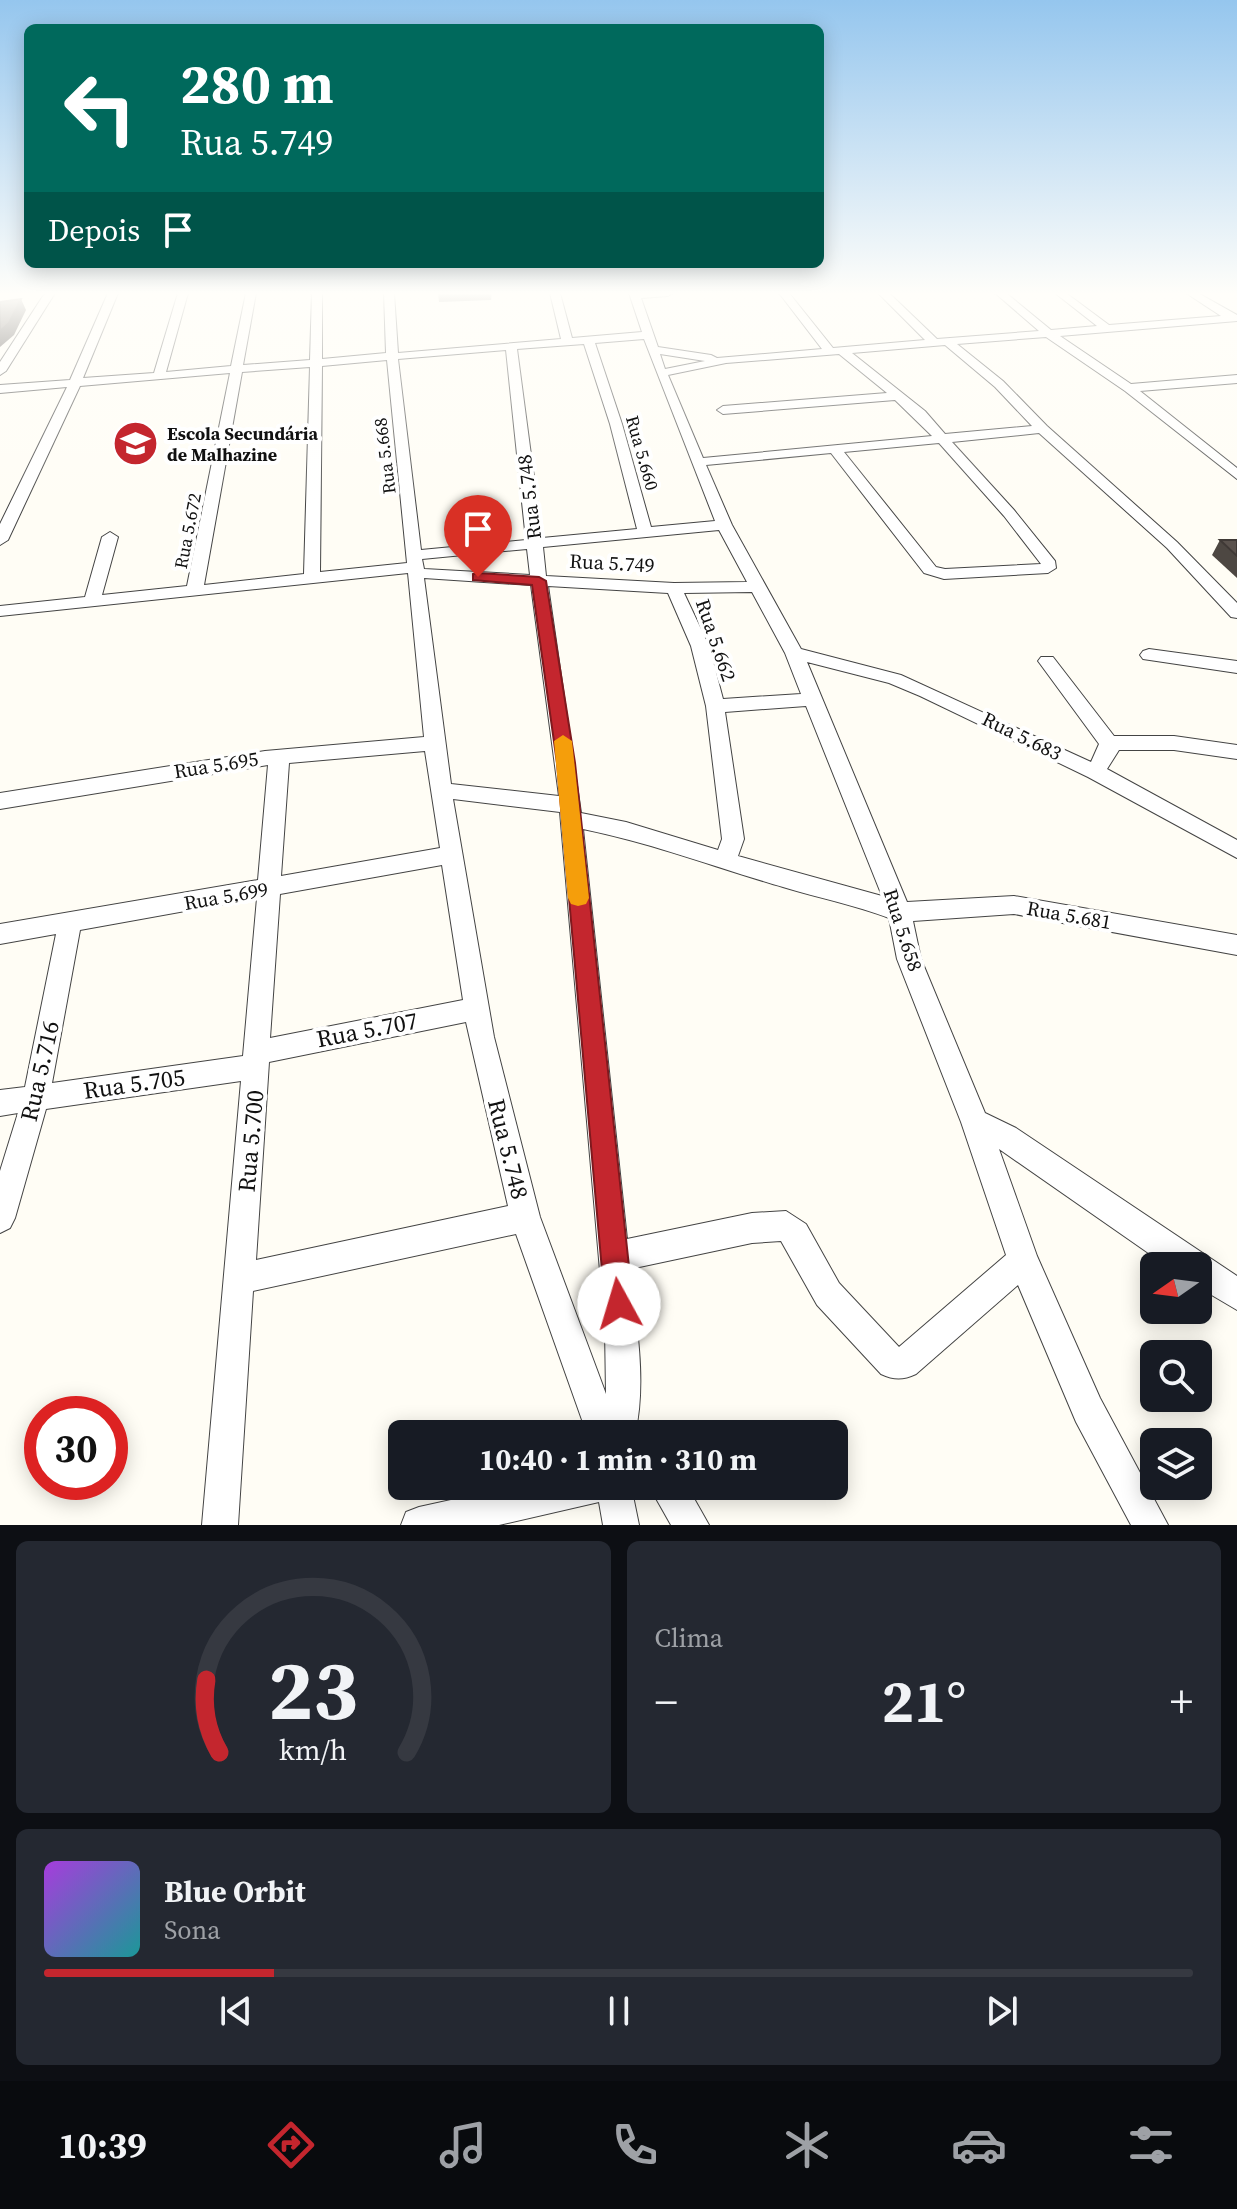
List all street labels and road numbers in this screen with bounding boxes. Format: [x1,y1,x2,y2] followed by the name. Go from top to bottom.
[620,413,665,493] street label: Rua 5.660
[367,416,402,496] street label: Rua 5.668
[510,453,548,541] street label: Rua 5.748
[168,491,207,571] street label: Rua 5.672
[569,547,655,579] street label: Rua 5.749
[689,595,743,685] street label: Rua 5.662
[978,705,1066,767] street label: Rua 5.683
[172,744,260,786] street label: Rua 5.695
[182,875,270,917] street label: Rua 5.699
[877,885,929,975] street label: Rua 5.658
[1025,894,1113,936] street label: Rua 5.681
[314,1004,420,1055] street label: Rua 5.707
[12,1017,67,1124] street label: Rua 5.716
[81,1060,187,1107] street label: Rua 5.705
[230,1089,271,1193] street label: Rua 5.700
[480,1095,537,1203] street label: Rua 5.748

